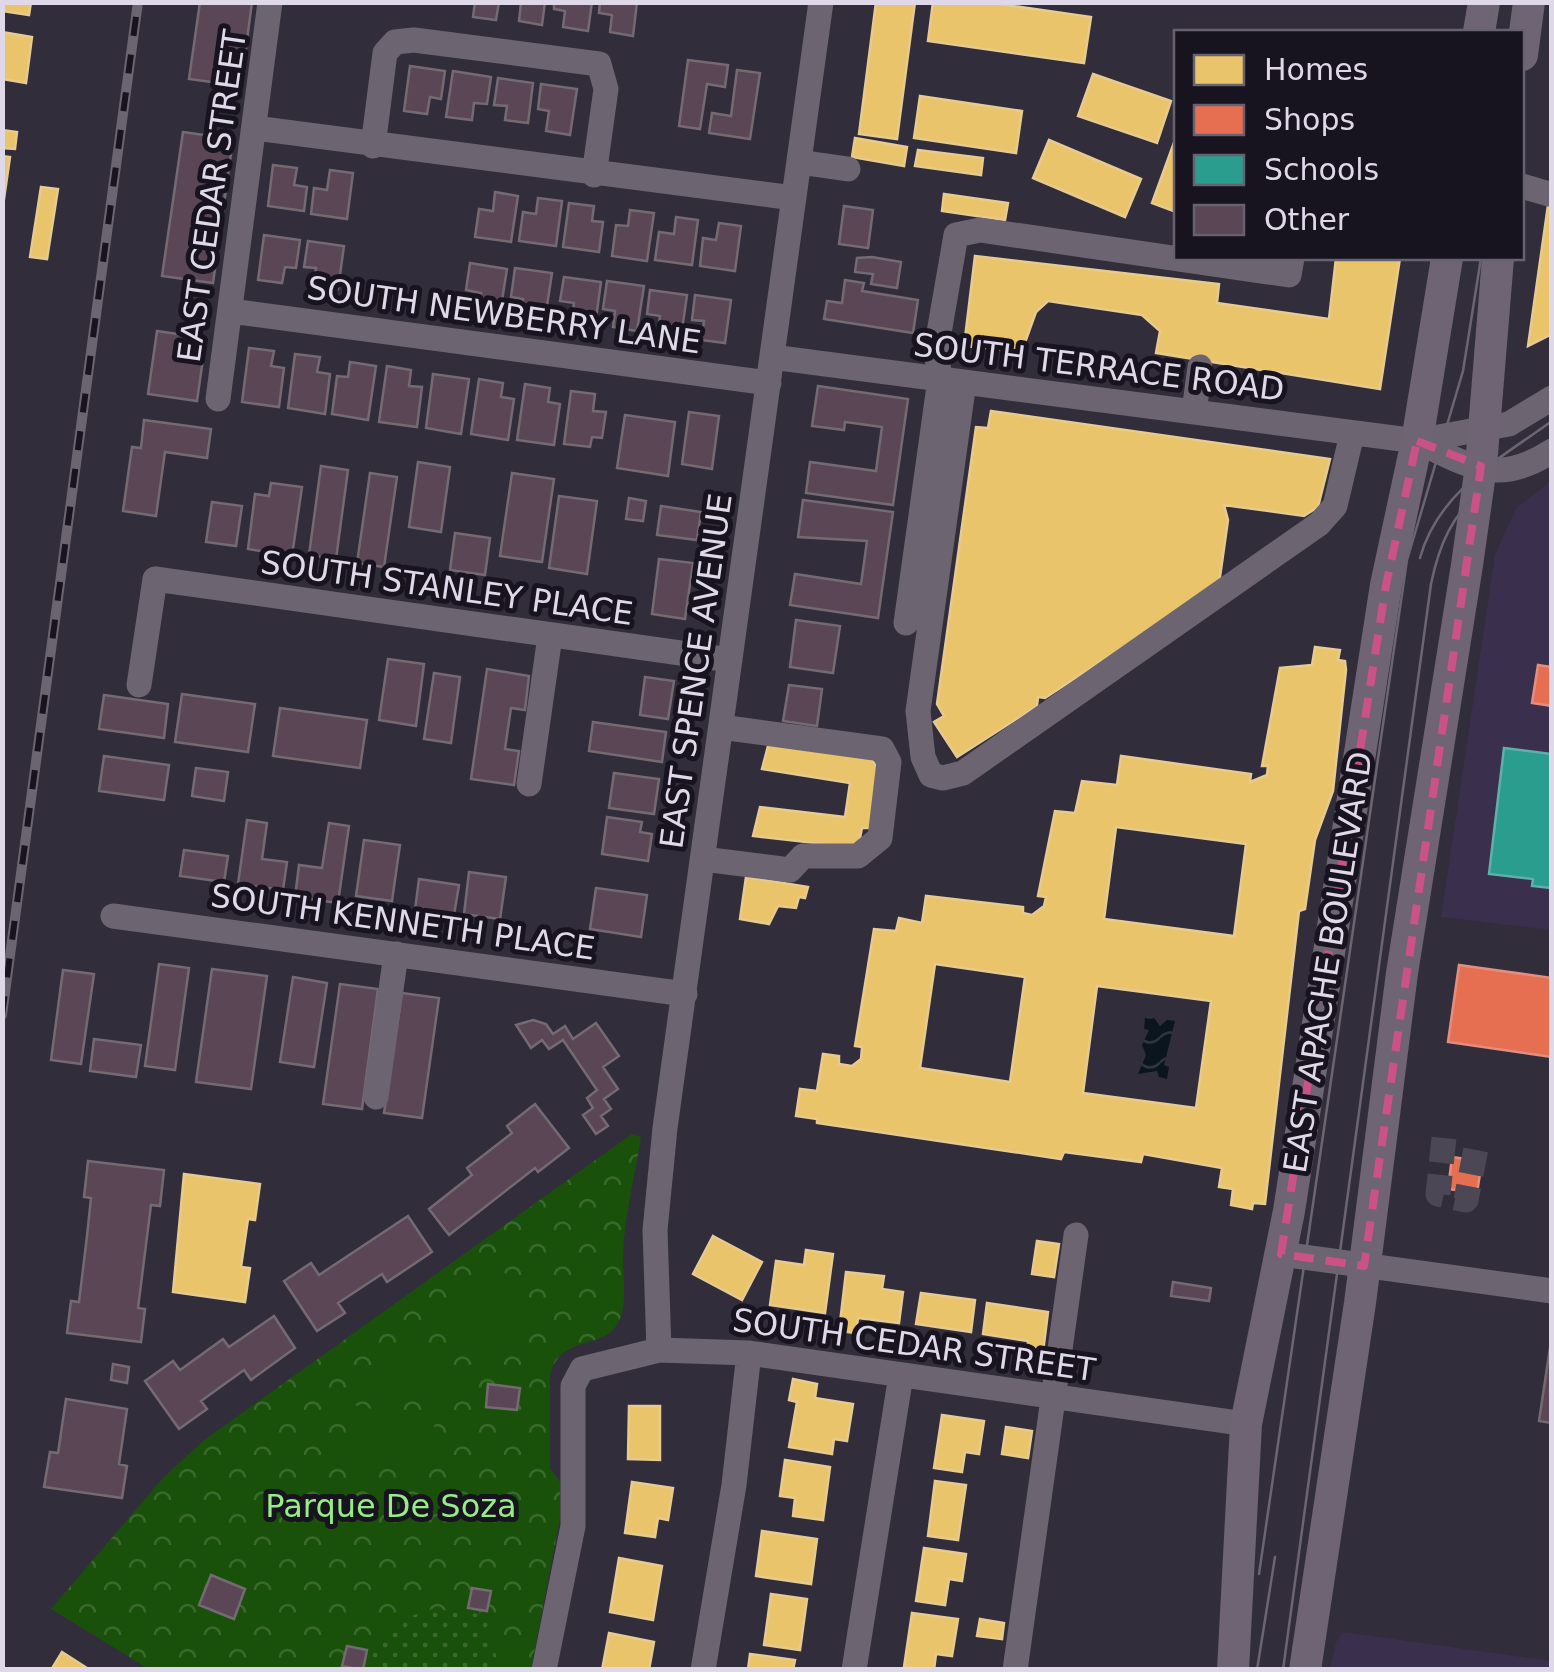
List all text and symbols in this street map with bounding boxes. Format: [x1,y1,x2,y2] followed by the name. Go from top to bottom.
[170,27,254,365] street label: EAST CEDAR STREET
[1174,30,1524,260] legend
[1264,52,1368,87] text: Homes
[1264,102,1355,137] text: Shops
[1264,152,1379,187] text: Schools
[1264,202,1350,237] text: Other
[305,269,703,361] street label: SOUTH NEWBERRY LANE
[912,325,1286,409] street label: SOUTH TERRACE ROAD
[652,491,740,851] street label: EAST SPENCE AVENUE
[258,543,636,633] street label: SOUTH STANLEY PLACE
[1276,749,1380,1175] street label: EAST APACHE BOULEVARD
[208,876,598,968] street label: SOUTH KENNETH PLACE
[730,1301,1098,1389] street label: SOUTH CEDAR STREET
[265,1487,517,1525] park label: Parque De Soza

